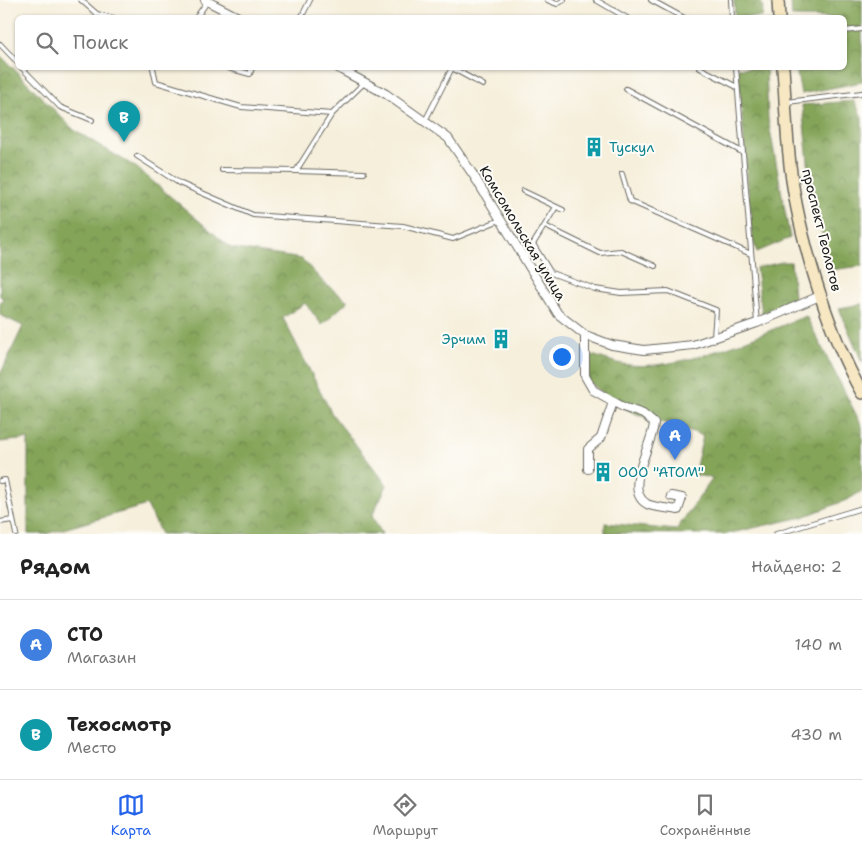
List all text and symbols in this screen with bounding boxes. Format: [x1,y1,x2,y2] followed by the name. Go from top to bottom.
[15,15,847,70] search box
[33,29,61,57] icon: search
[73,30,128,55] text: Поиск
[108,101,140,142] pin: B
[583,136,605,158] building icon: Тускул
[609,138,654,156] place label: Тускул
[476,162,571,304] street label: Комсомольская улица
[798,167,846,293] street label: проспект Геологов
[490,328,512,350] building icon: Эрчим
[442,330,486,348] place label: Эрчим
[549,344,575,370] your location
[659,419,691,460] pin: A
[592,461,614,483] building icon: ООО "АТОМ"
[618,463,704,481] place label: ООО "АТОМ"
[20,553,90,581] text: Рядом
[751,556,842,577] text: Найдено: 2
[67,622,103,647] text: СТО
[30,634,42,655] text: A
[795,634,842,655] text: 140 m
[67,647,136,668] text: Магазин
[67,712,171,737] text: Техосмотр
[31,724,41,745] text: B
[791,724,842,745] text: 430 m
[67,737,117,758] text: Место
[111,791,151,839] tab: Карта
[373,791,438,839] tab: Маршрут
[660,791,751,839] tab: Сохранённые

